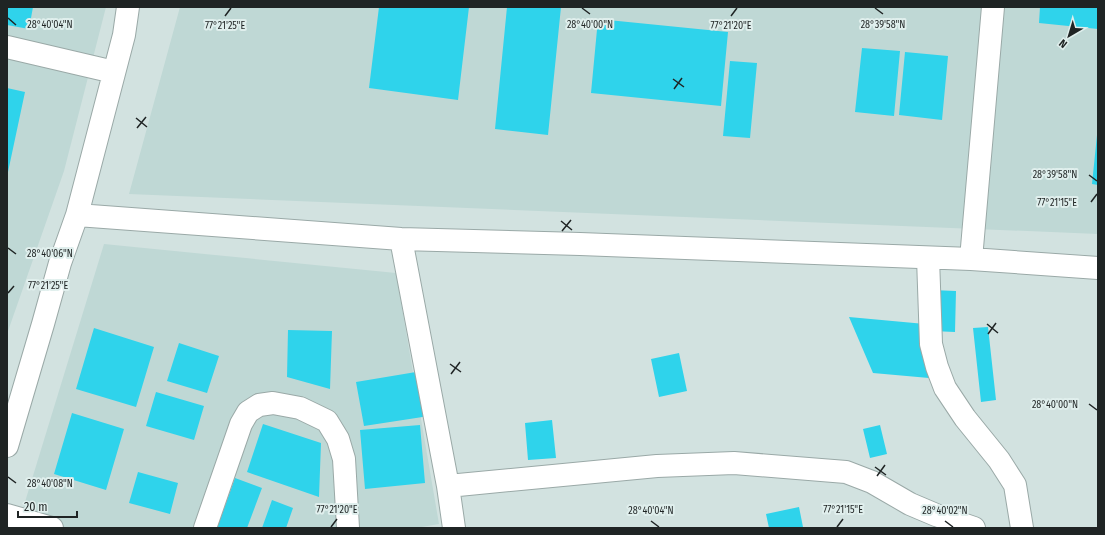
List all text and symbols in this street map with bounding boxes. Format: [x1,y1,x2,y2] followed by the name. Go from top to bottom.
[1049,16,1089,56] north arrow
[27,19,73,31] text: 28°40'04"N
[567,19,613,31] text: 28°40'00"N
[861,19,905,31] text: 28°39'58"N
[205,20,245,32] text: 77°21'25"E
[710,20,752,32] text: 77°21'20"E
[1057,36,1070,51] text: N
[1033,169,1077,181] text: 28°39'58"N
[1037,197,1077,209] text: 77°21'15"E
[27,248,73,260] text: 28°40'06"N
[28,280,68,292] text: 77°21'25"E
[1032,399,1078,411] text: 28°40'00"N
[27,478,73,490] text: 28°40'08"N
[18,493,77,519] scale bar
[24,500,48,514] text: 20 m
[316,504,358,516] text: 77°21'20"E
[823,504,863,516] text: 77°21'15"E
[628,505,674,517] text: 28°40'04"N
[922,505,968,517] text: 28°40'02"N

